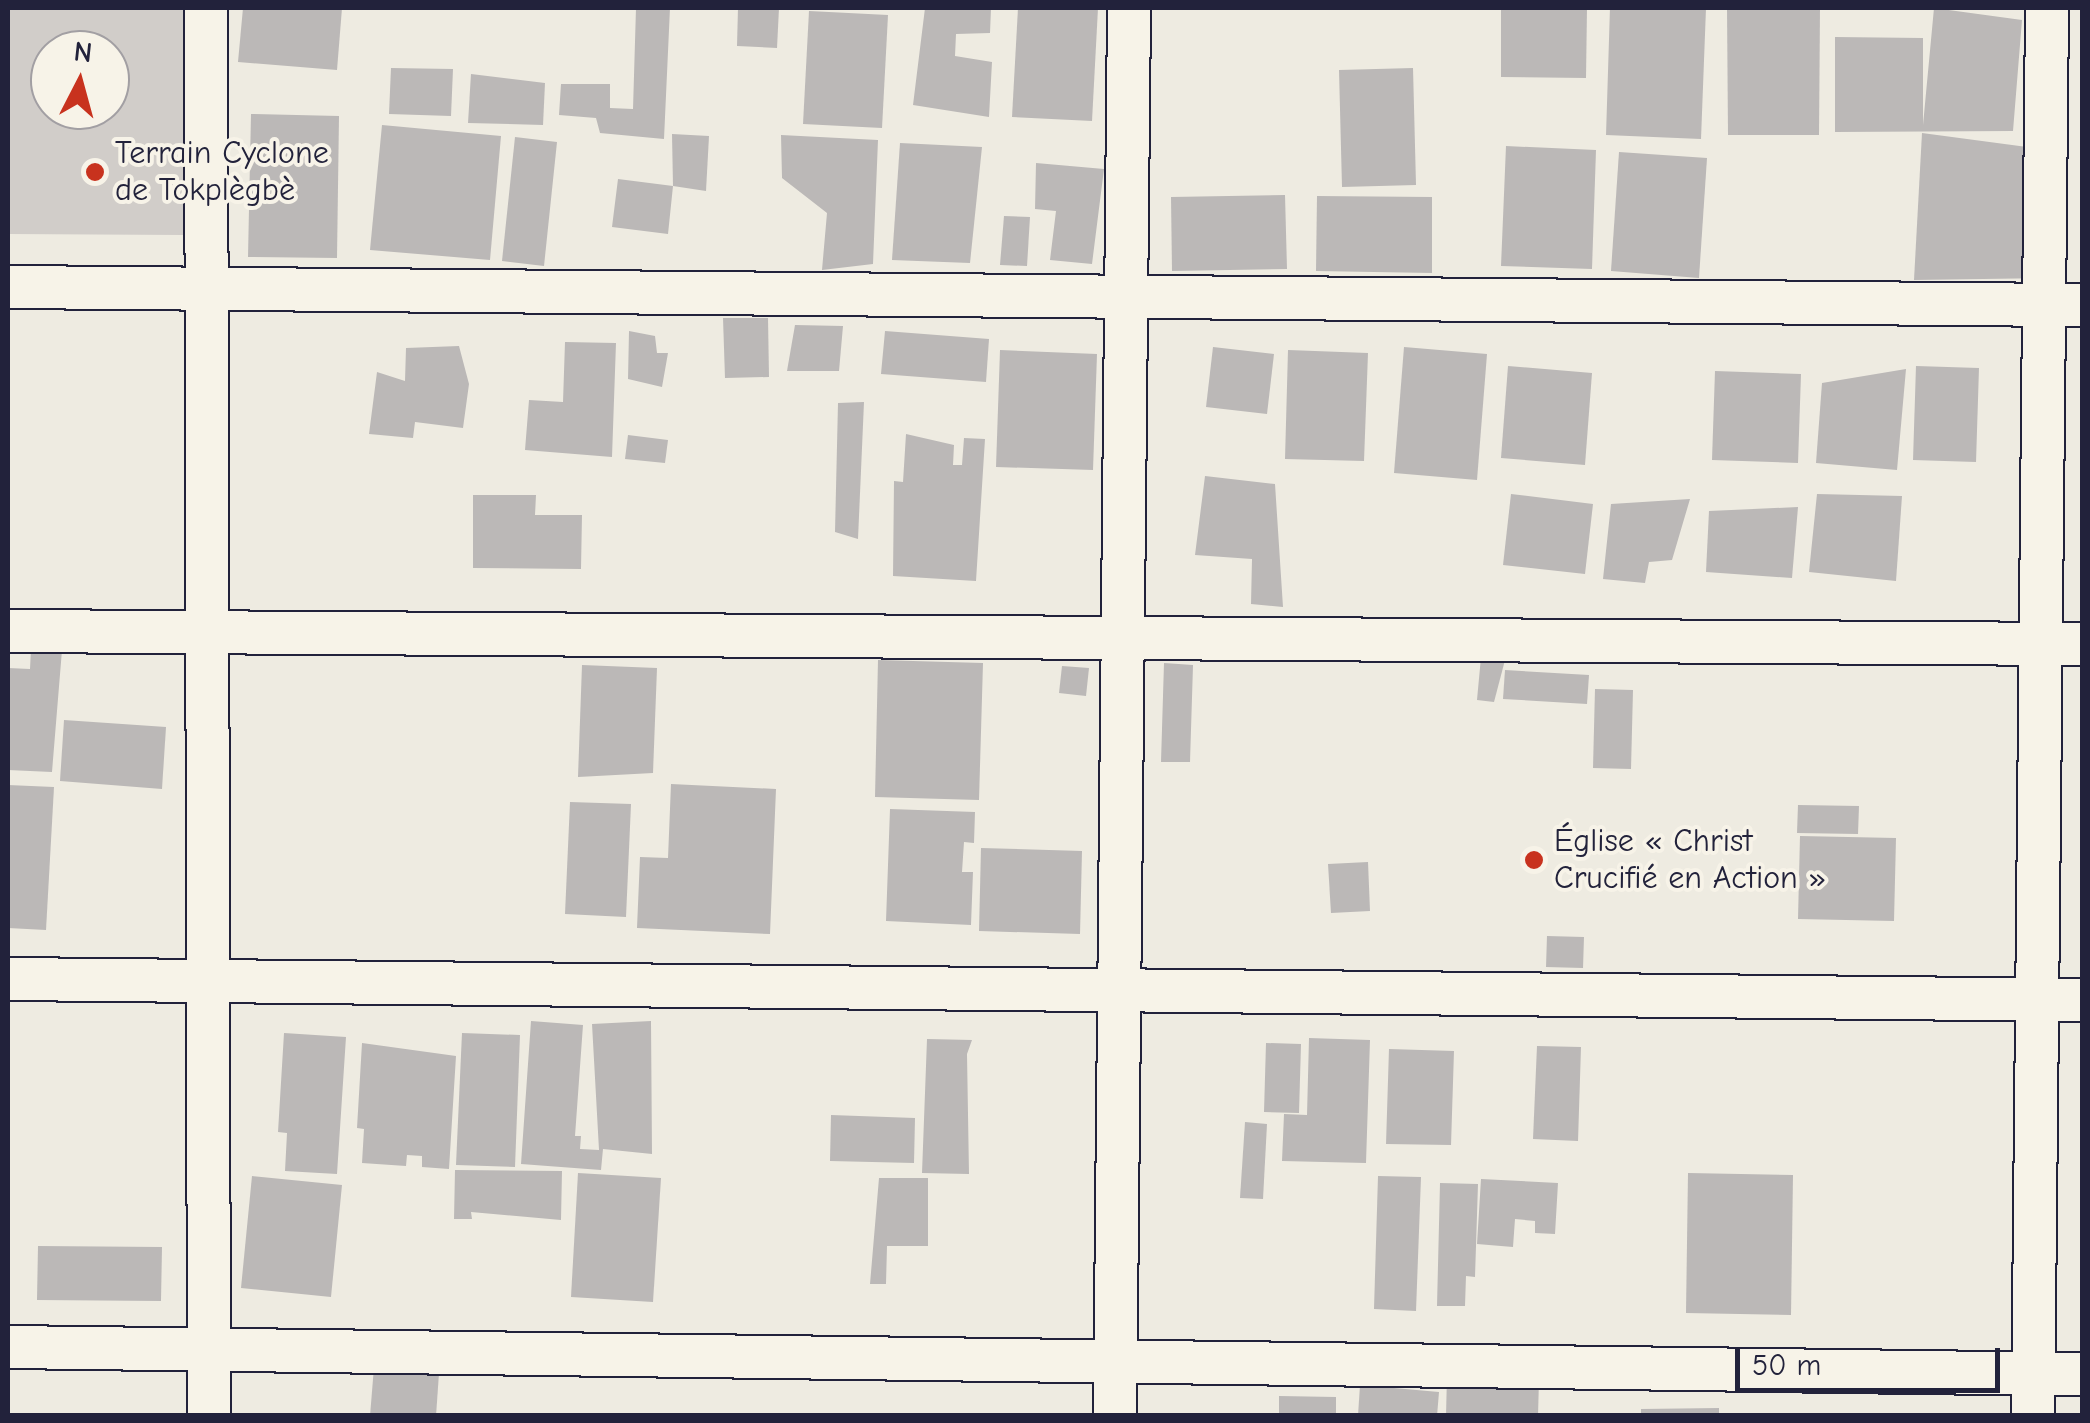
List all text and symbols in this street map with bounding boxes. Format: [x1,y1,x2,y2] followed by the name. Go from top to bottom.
[30,30,130,130] north arrow
[72,35,94,69] text: N
[115,135,329,210] place label: Terrain Cyclone de Tokplègbè
[84,161,106,183] marker: Terrain Cyclone de Tokplègbè
[1554,823,1826,898] place label: Église « Christ Crucifié en Action »
[1523,849,1545,871] marker: Église « Christ Crucifié en Action »
[1740,1328,2005,1390] scale bar
[1752,1348,1821,1383] text: 50 m

